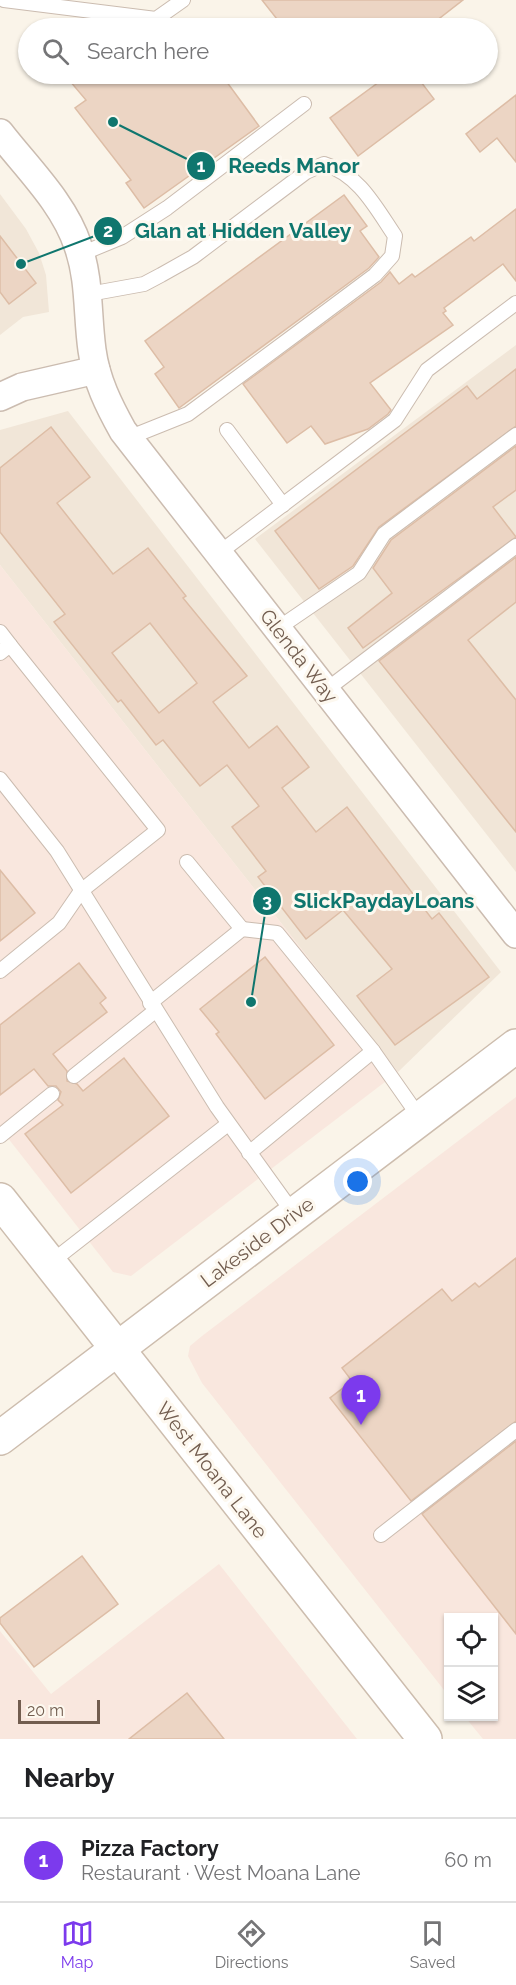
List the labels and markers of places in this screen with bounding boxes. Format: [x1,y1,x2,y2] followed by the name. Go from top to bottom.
[186,147,371,186] callout: Reeds Manor
[93,211,364,250] callout: Glan at Hidden Valley
[252,881,487,920] callout: SlickPaydayLoans
[342,1376,380,1425] pin: 1

